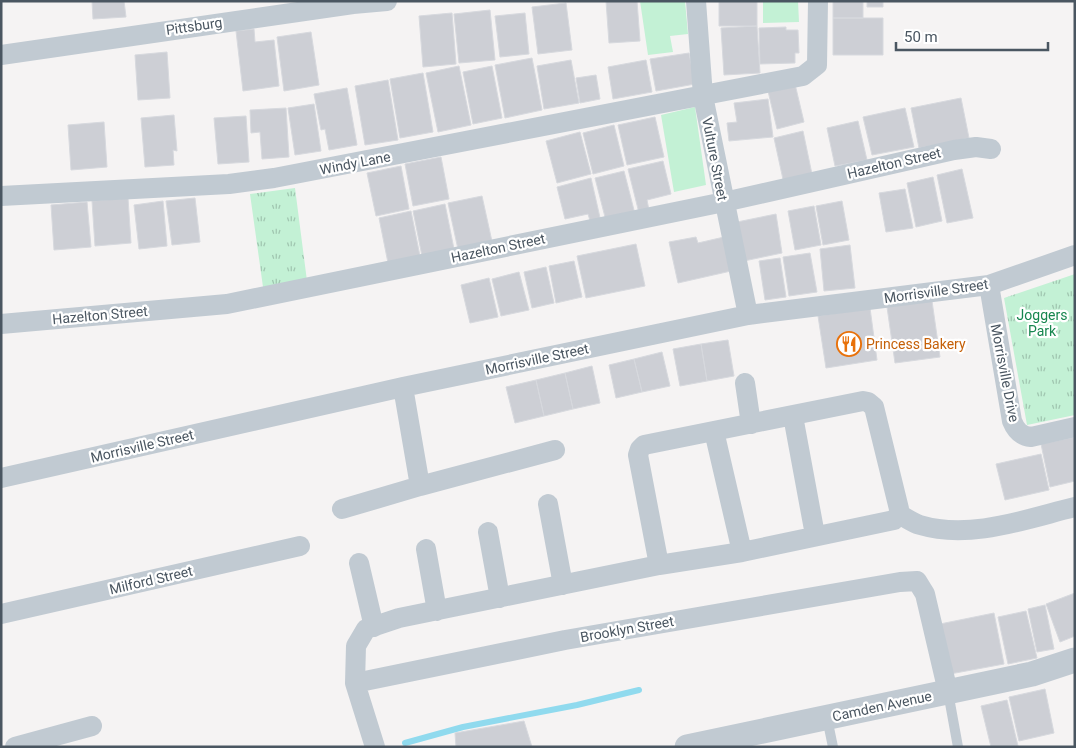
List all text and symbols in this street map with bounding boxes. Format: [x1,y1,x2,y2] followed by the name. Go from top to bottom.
[165,14,223,38] street label: Pittsburg
[896,20,1048,52] scale bar
[904,28,938,46] text: 50 m
[699,116,731,202] street label: Vulture Street
[846,144,943,182] street label: Hazelton Street
[318,148,392,178] street label: Windy Lane
[449,230,547,266] street label: Hazelton Street
[883,276,990,306] street label: Morrisville Street
[52,303,149,327] street label: Hazelton Street
[1017,307,1067,339] park label: Joggers Park
[988,323,1022,423] street label: Morrisville Drive
[836,331,862,357] restaurant icon: Princess Bakery
[866,336,966,352] place label: Princess Bakery
[484,340,590,378] street label: Morrisville Street
[89,426,195,466] street label: Morrisville Street
[108,563,195,597] street label: Milford Street
[579,613,675,645] street label: Brooklyn Street
[831,688,933,724] street label: Camden Avenue

